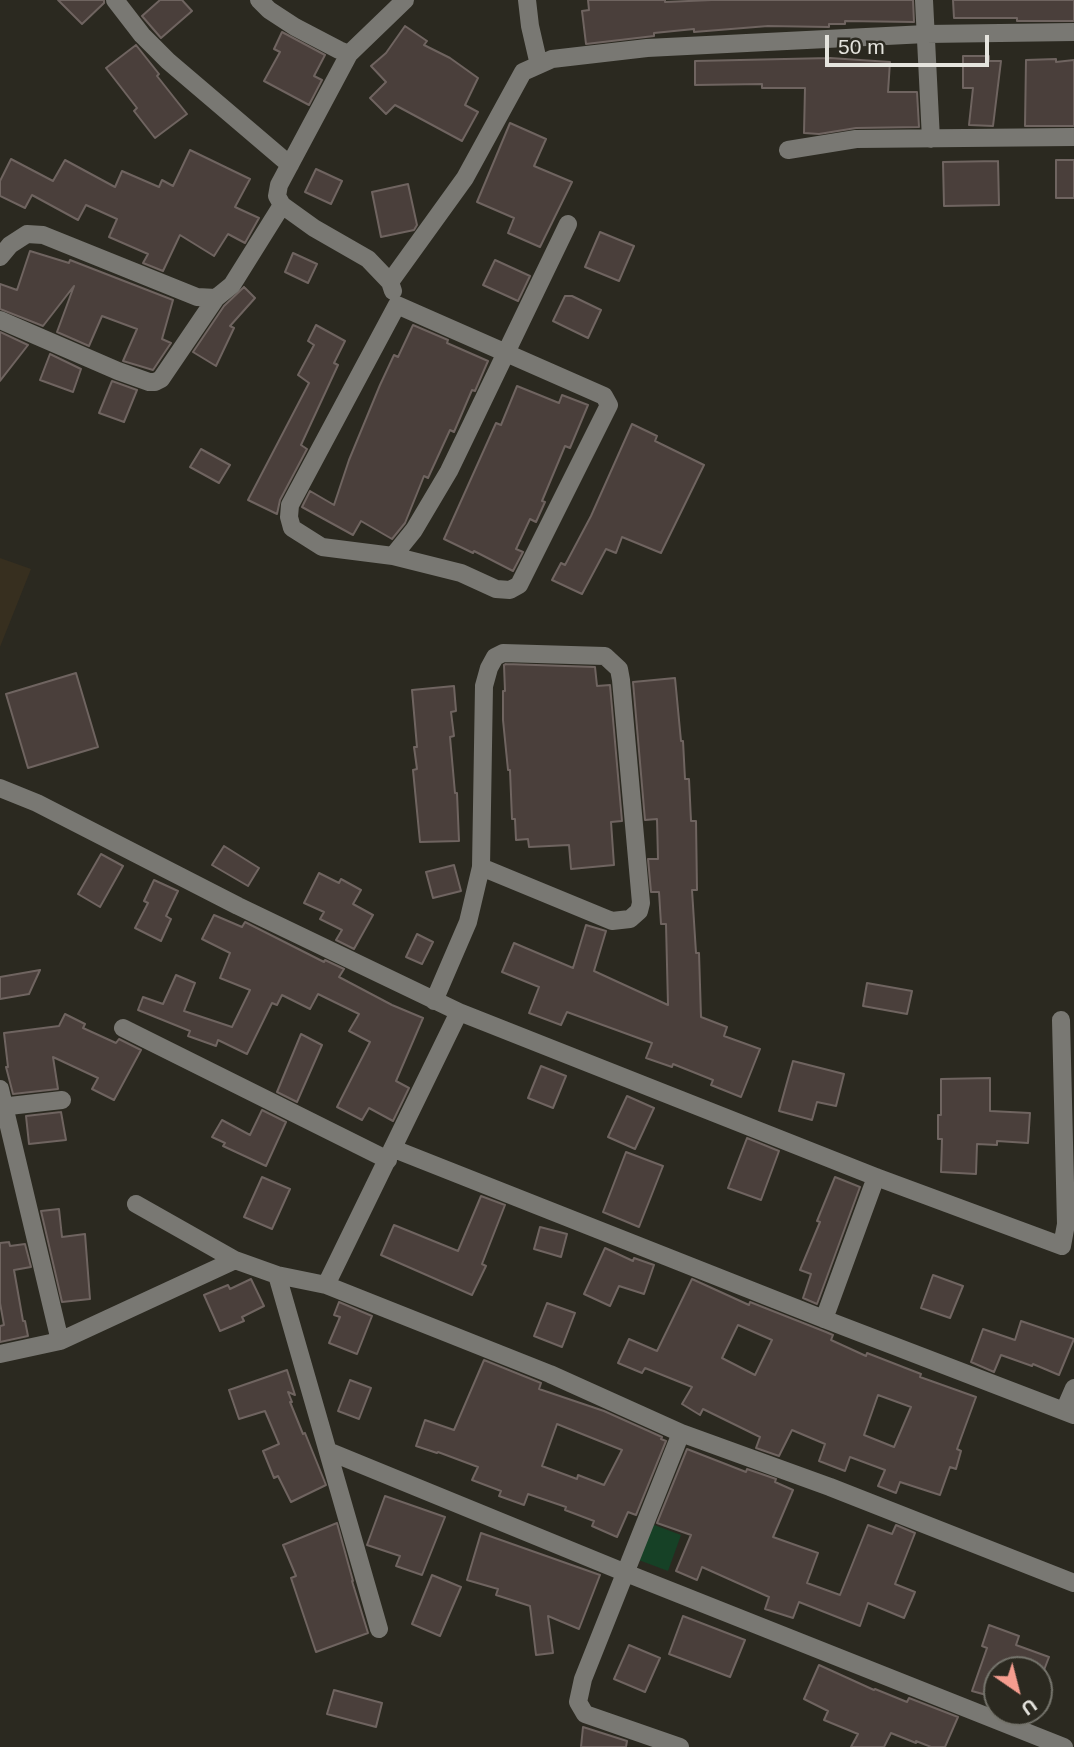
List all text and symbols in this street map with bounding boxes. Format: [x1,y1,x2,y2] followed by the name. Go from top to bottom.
[829,21,993,65] scale bar
[838,35,885,58] text: 50 m
[983,1656,1053,1726] north arrow
[1018,1694,1041,1720] text: U

